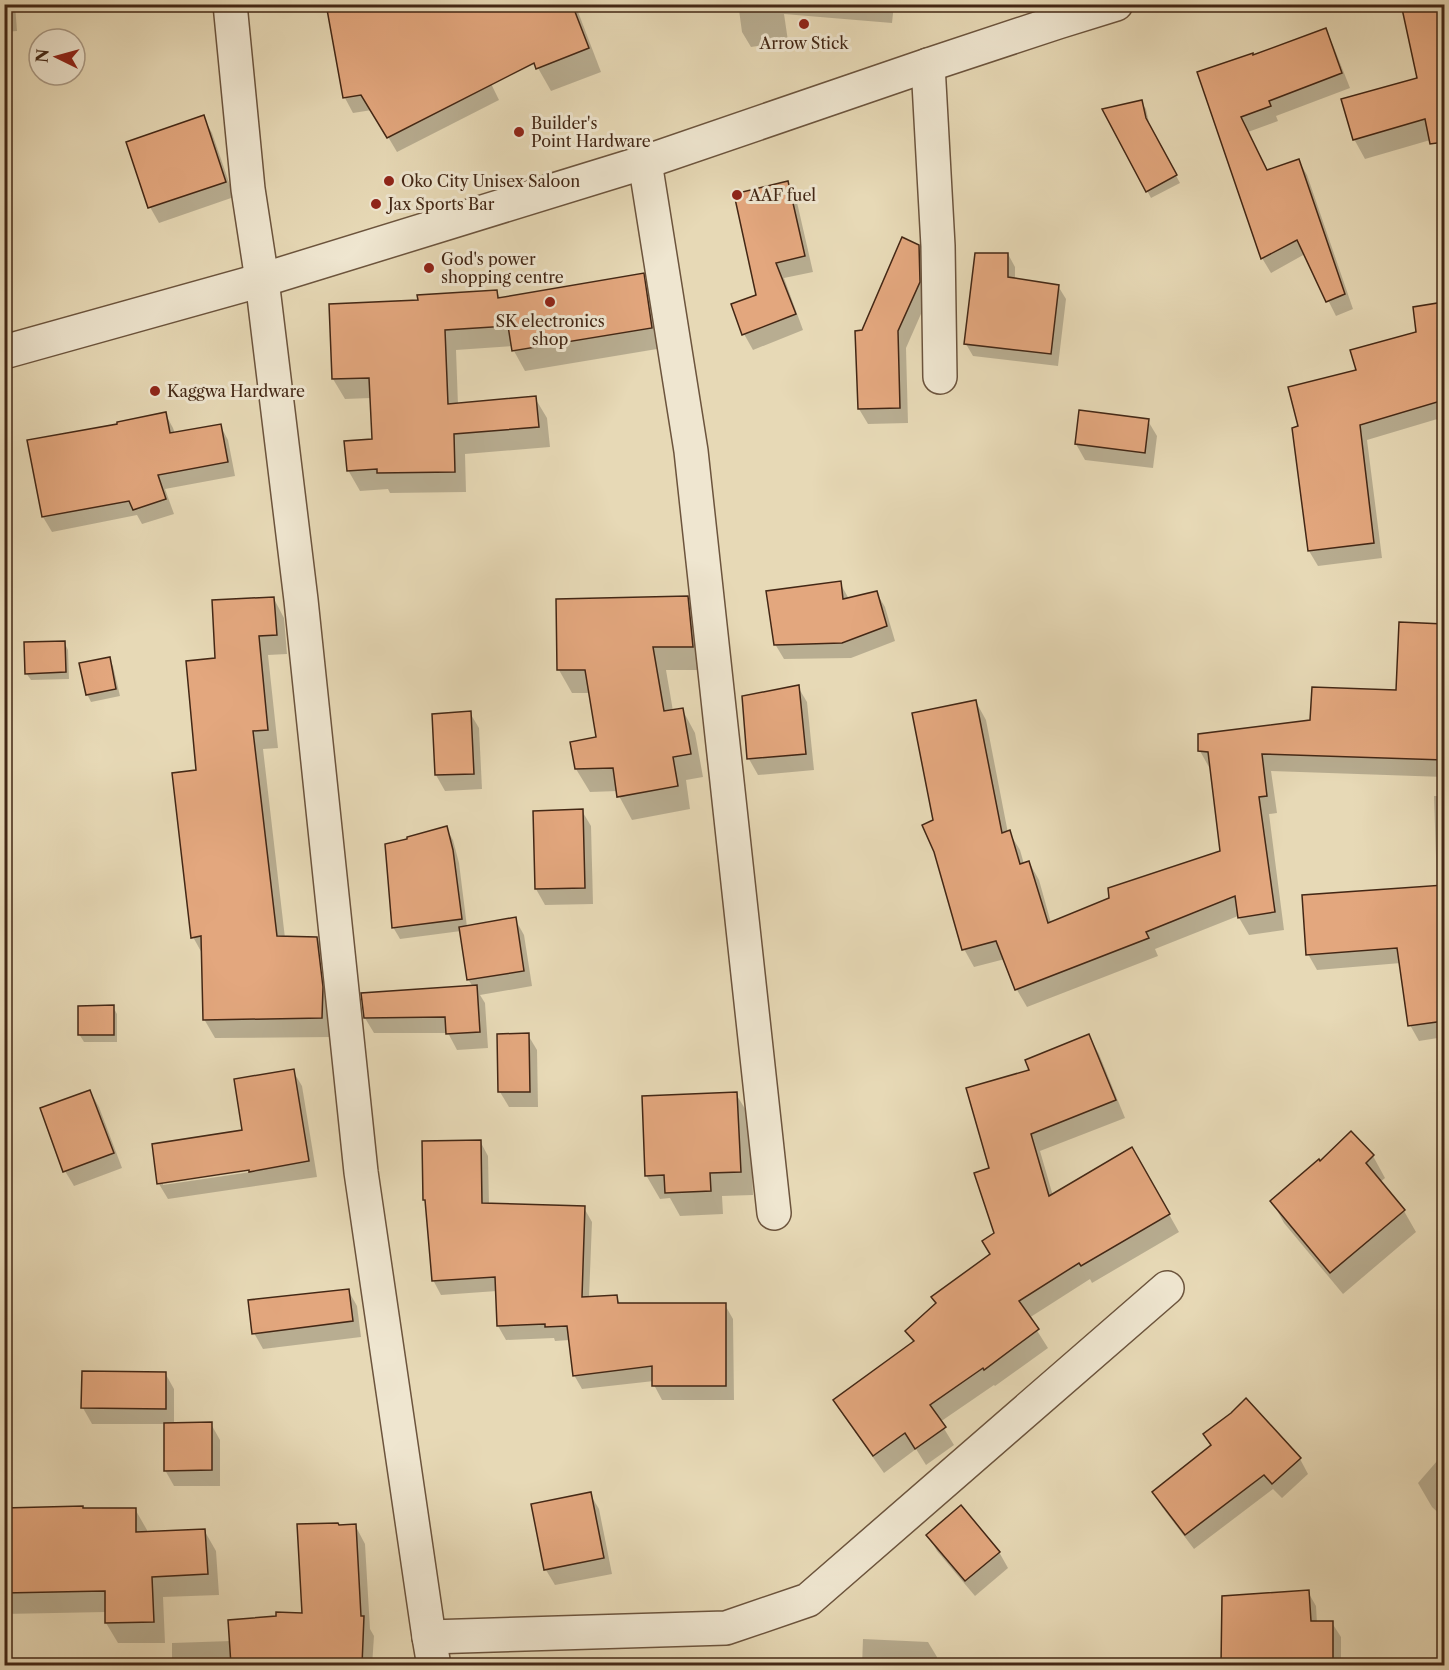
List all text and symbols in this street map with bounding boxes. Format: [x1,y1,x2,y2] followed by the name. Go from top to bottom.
[797,17,811,31] marker: Arrow Stick
[27,27,87,87] north arrow
[758,33,849,53] place label: Arrow Stick
[31,48,53,63] text: N
[531,113,651,151] place label: Builder's Point Hardware
[512,125,526,139] marker: Builder's Point Hardware
[401,171,580,191] place label: Oko City Unisex Saloon
[382,174,396,188] marker: Oko City Unisex Saloon
[748,185,816,205] place label: AAF fuel
[730,188,744,202] marker: AAF fuel
[385,194,495,214] place label: Jax Sports Bar
[369,197,383,211] marker: Jax Sports Bar
[441,249,564,287] place label: God's power shopping centre
[422,261,436,275] marker: God's power shopping centre
[543,295,557,309] marker: SK electronics shop
[495,311,605,349] place label: SK electronics shop
[167,381,305,401] place label: Kaggwa Hardware
[148,384,162,398] marker: Kaggwa Hardware

